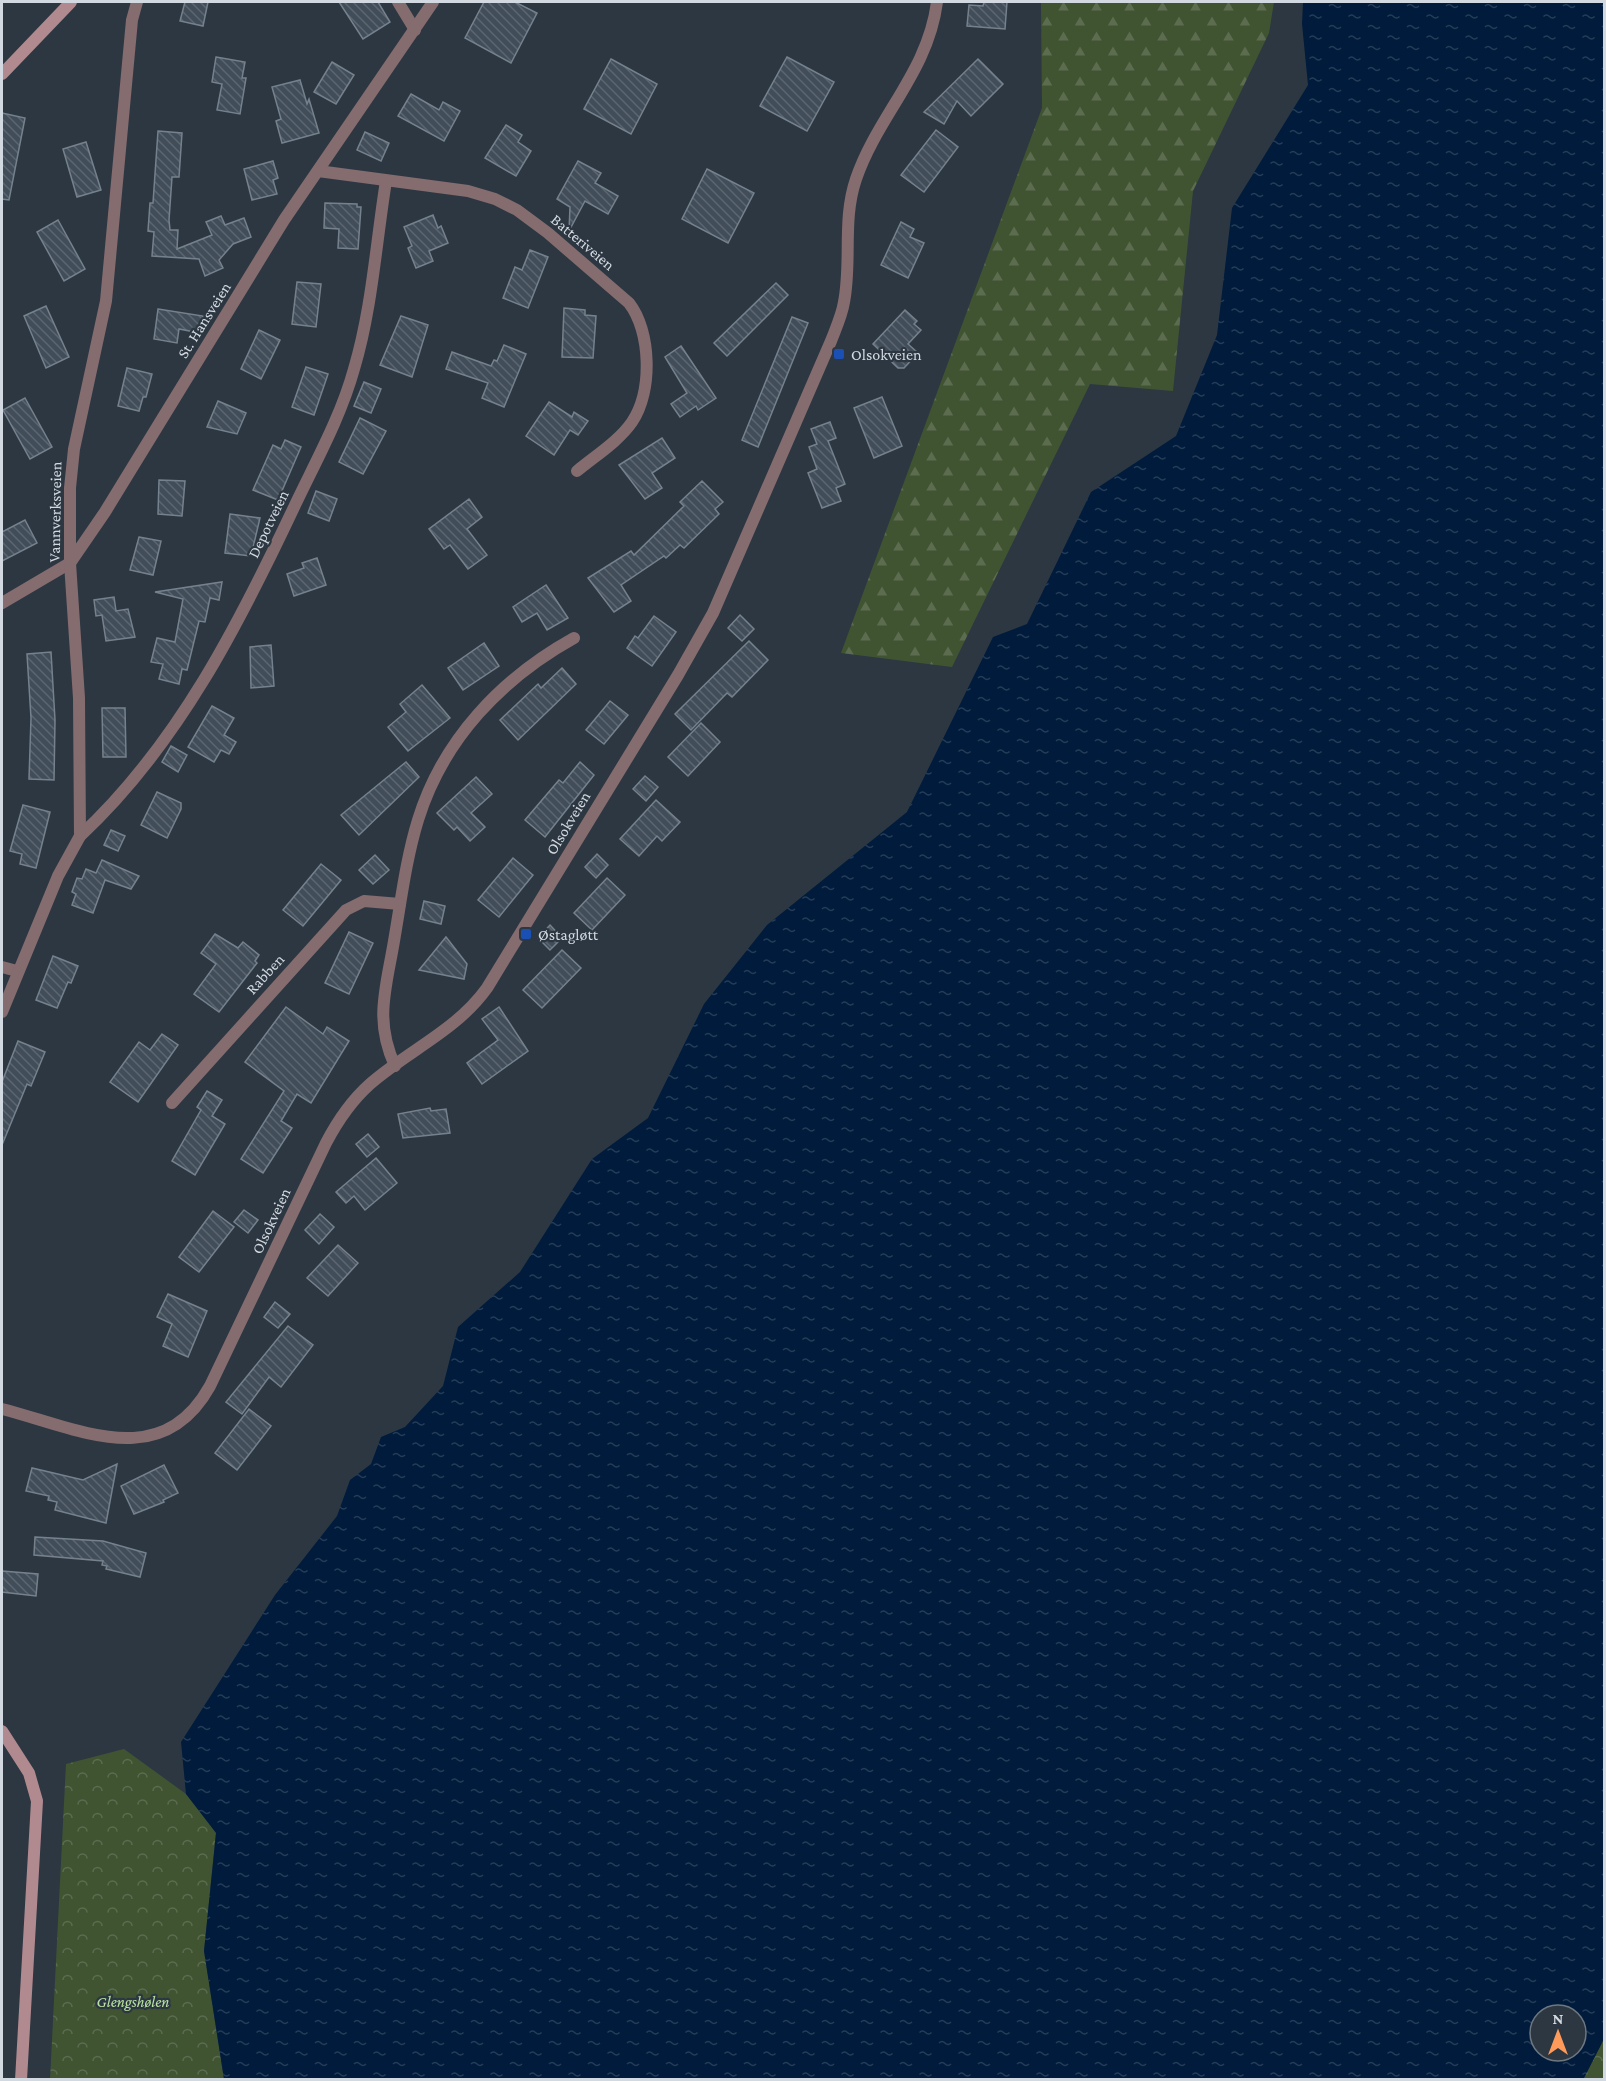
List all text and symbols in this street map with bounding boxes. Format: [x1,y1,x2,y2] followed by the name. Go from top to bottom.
[548,211,619,274] street label: Batteriveien
[174,279,234,361] street label: St. Hansveien
[851,346,922,363] place label: Olsokveien
[832,347,846,361] marker: Olsokveien
[46,461,64,562] street label: Vannverksveien
[244,487,293,561] street label: Depotveien
[543,788,594,858] street label: Olsokveien
[538,926,599,944] place label: Østagløtt
[519,927,533,941] marker: Østagløtt
[243,950,288,998] street label: Rabben
[248,1185,294,1257] street label: Olsokveien
[97,1993,169,2011] park label: Glengshølen
[1528,2003,1588,2063] north arrow
[1553,2010,1564,2027] text: N

